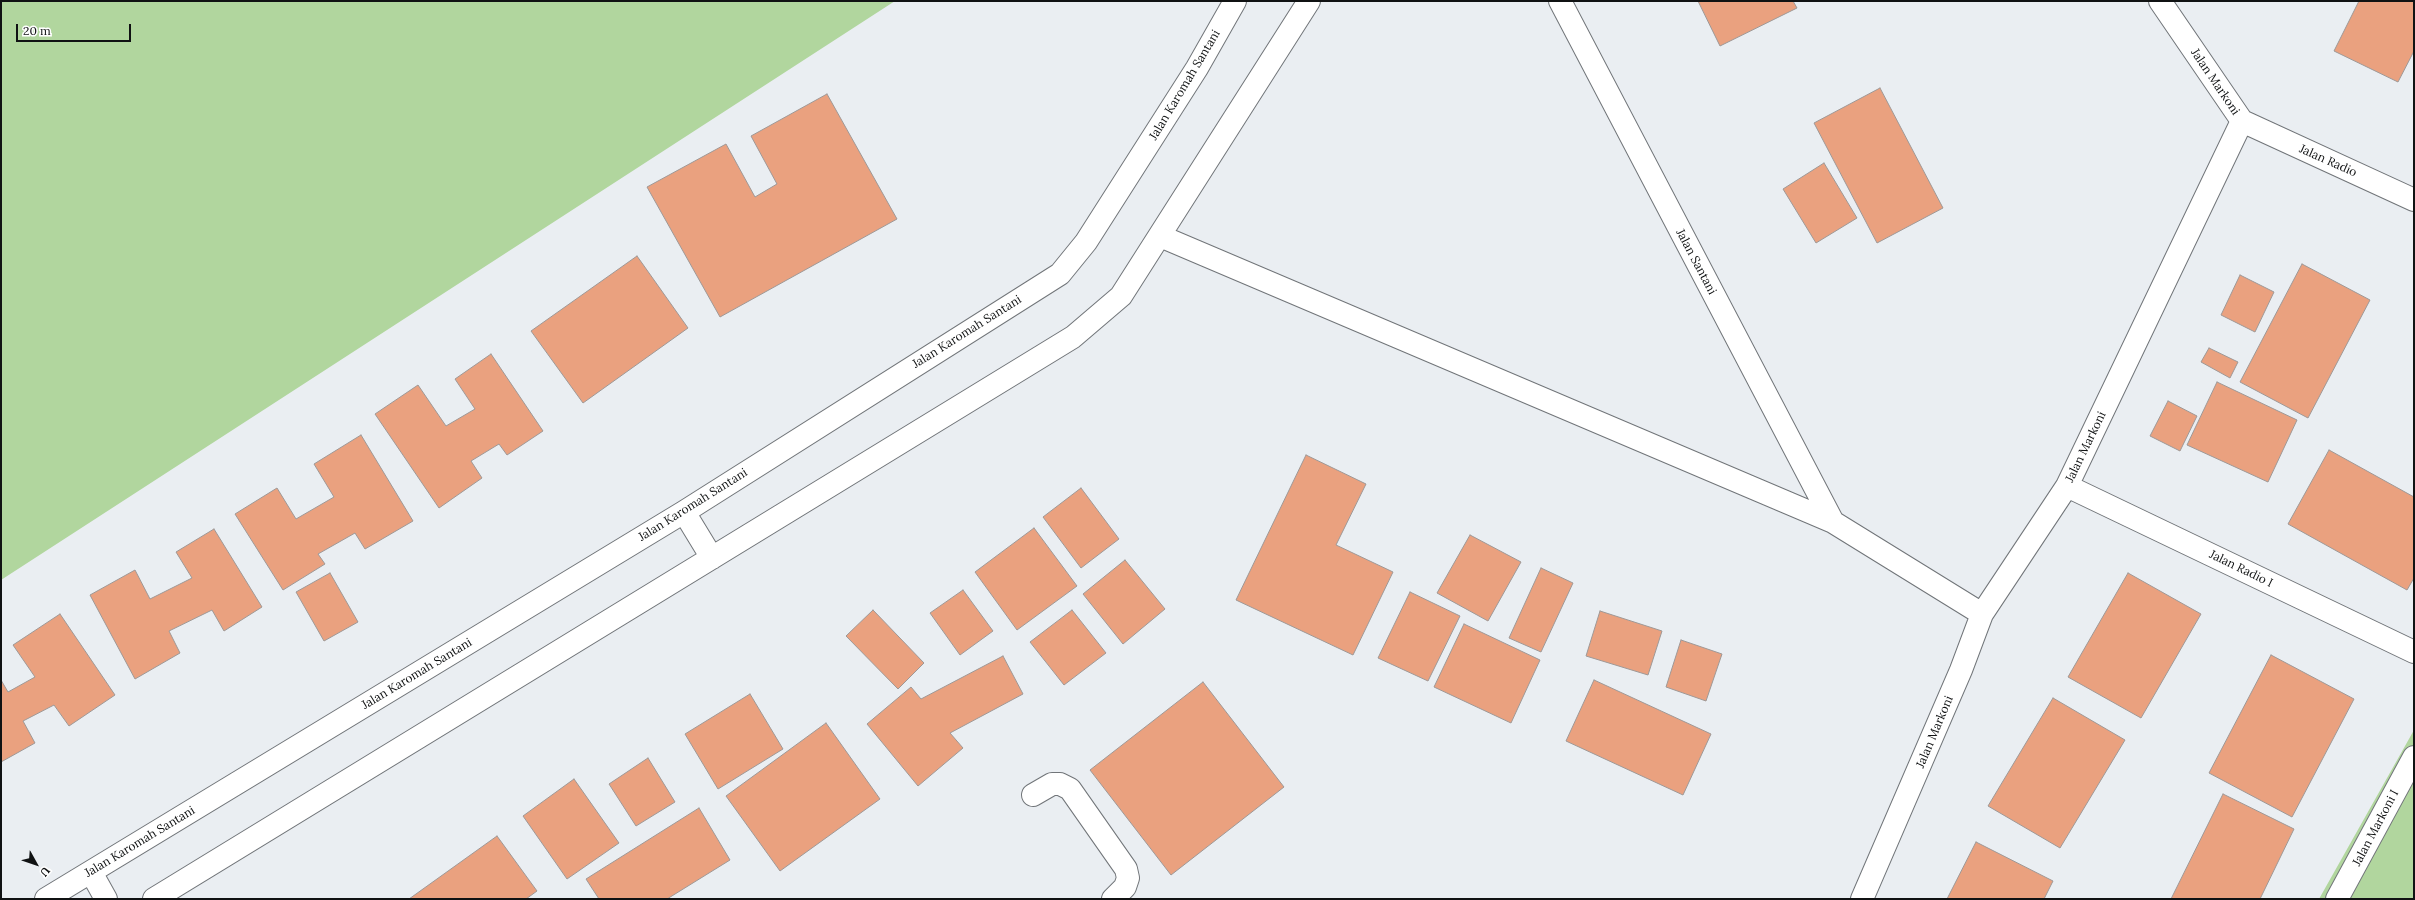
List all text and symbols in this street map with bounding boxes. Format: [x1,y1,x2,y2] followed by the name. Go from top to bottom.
[18,16,133,42] scale bar
[23,23,51,38] text: 20 m
[1146,27,1224,143] street label: Jalan Karomah Santani
[2188,46,2242,118] street label: Jalan Markoni
[2297,142,2359,180] street label: Jalan Radio
[1673,227,1719,297] street label: Jalan Santani
[910,293,1024,371] street label: Jalan Karomah Santani
[2063,409,2109,485] street label: Jalan Markoni
[636,466,750,544] street label: Jalan Karomah Santani
[2207,547,2275,591] street label: Jalan Radio I
[359,635,475,713] street label: Jalan Karomah Santani
[1913,694,1957,770] street label: Jalan Markoni
[2350,788,2402,868] street label: Jalan Markoni I
[82,803,198,881] street label: Jalan Karomah Santani
[16,844,56,884] north arrow
[37,864,53,879] text: U

